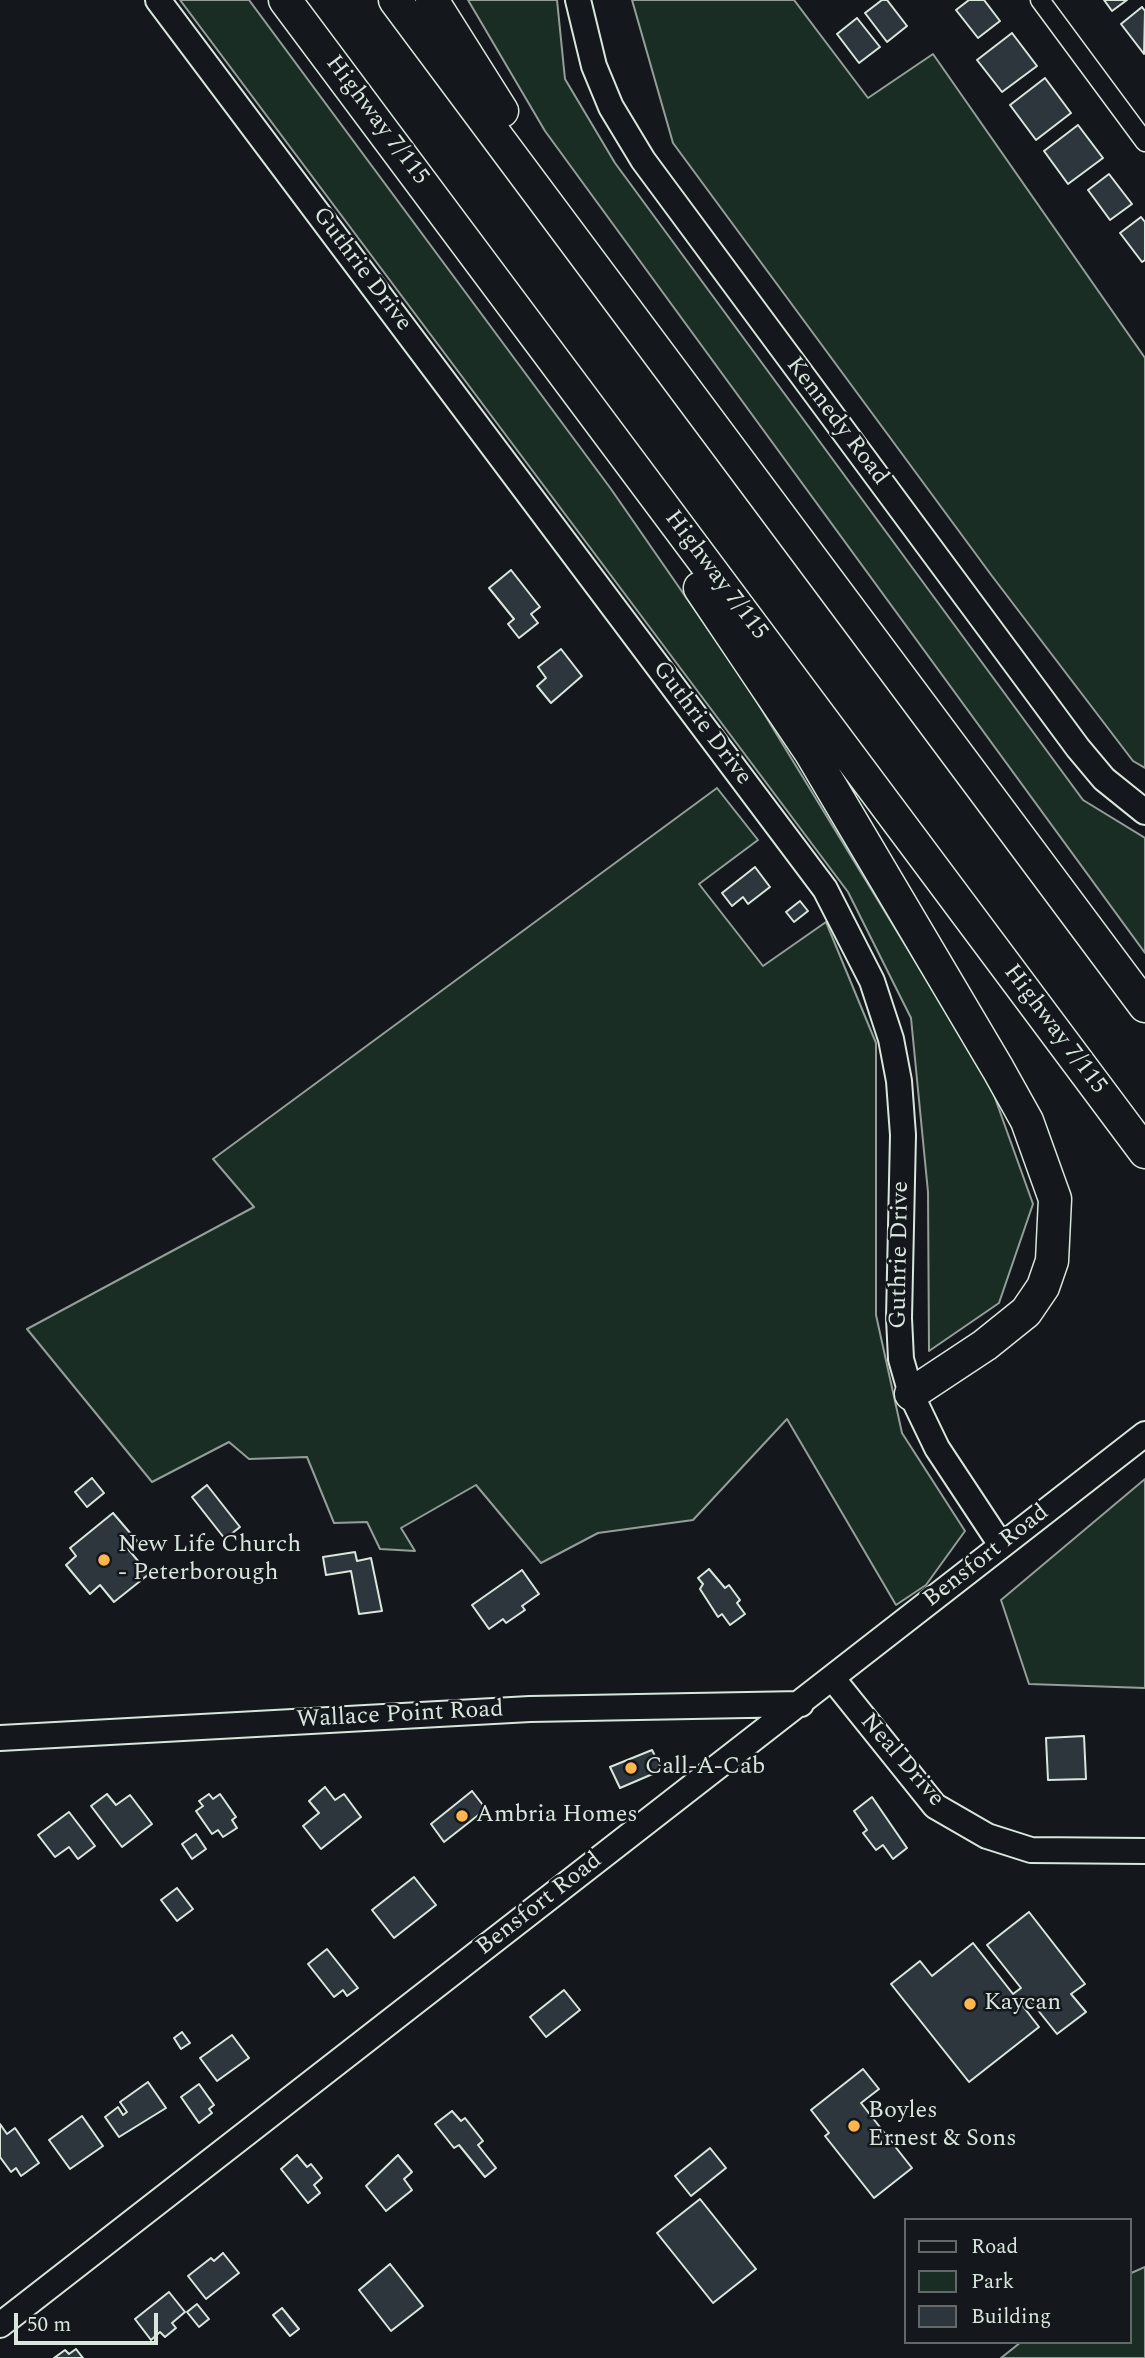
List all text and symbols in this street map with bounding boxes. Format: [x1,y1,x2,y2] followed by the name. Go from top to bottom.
[318,51,434,191] street label: Highway 7/115
[305,202,417,338] street label: Guthrie Drive
[778,352,894,492] street label: Kennedy Road
[657,506,773,646] street label: Highway 7/115
[645,656,757,792] street label: Guthrie Drive
[996,960,1112,1100] street label: Highway 7/115
[885,1181,917,1329] street label: Guthrie Drive
[919,1499,1055,1615] street label: Bensfort Road
[118,1532,301,1588] place label: New Life Church - Peterborough
[96,1552,112,1568] marker: New Life Church - Peterborough
[296,1696,504,1736] street label: Wallace Point Road
[853,1708,949,1814] street label: Neal Drive
[645,1754,765,1782] place label: Call-A-Cab
[623,1760,639,1776] marker: Call-A-Cab
[476,1802,638,1830] place label: Ambria Homes
[454,1808,470,1824] marker: Ambria Homes
[472,1847,608,1963] street label: Bensfort Road
[984,1990,1061,2018] place label: Kaycan
[962,1996,978,2012] marker: Kaycan
[868,2098,1017,2154] place label: Boyles Ernest & Sons
[846,2118,862,2134] marker: Boyles Ernest & Sons
[904,2218,1131,2344] legend
[971,2231,1018,2263] text: Road
[971,2266,1014,2298] text: Park
[18,2298,161,2342] scale bar
[971,2301,1051,2333] text: Building
[27,2309,71,2341] text: 50 m

